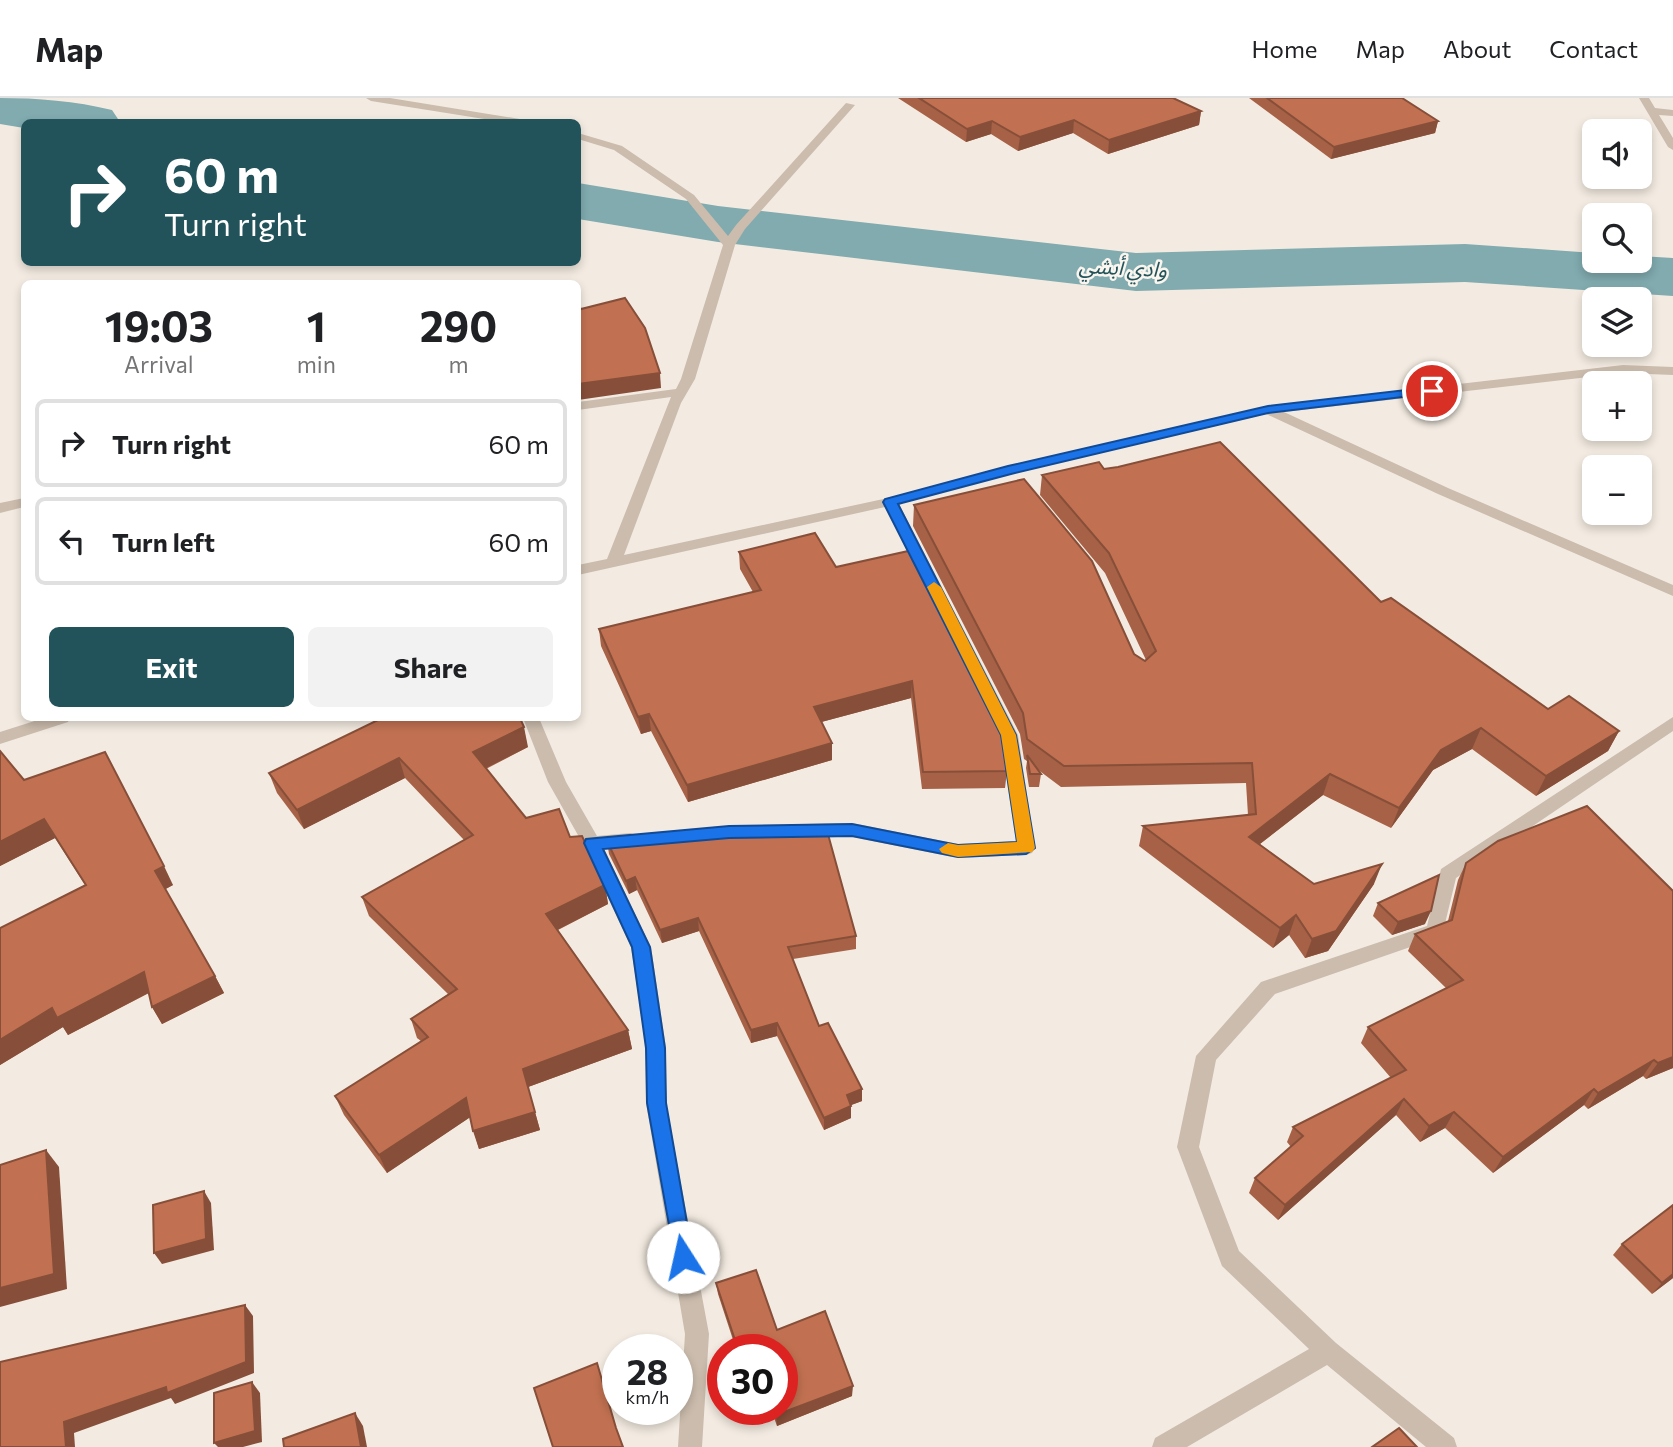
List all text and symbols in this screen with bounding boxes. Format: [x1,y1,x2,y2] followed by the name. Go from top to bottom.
[35,28,103,69] text: Map
[1252,34,1318,63] text: Home
[1356,34,1405,63] text: Map
[1443,34,1511,63] text: About
[1549,34,1638,63] text: Contact
[1582,119,1652,525] map controls
[1582,119,1652,189] button: sound
[164,143,279,203] text: 60 m
[49,147,140,238] icon: right
[164,203,307,243] text: Turn right
[1582,203,1652,273] button: search
[1078,252,1168,286] water label: وادي أبشي
[1582,287,1652,357] button: layers
[105,299,213,351] text: 19:03
[307,299,326,351] text: 1
[420,299,497,351] text: 290
[124,350,194,378] text: Arrival
[297,350,336,378] text: min
[448,350,468,378] text: m
[1402,361,1462,421] pin
[1582,371,1652,441] button: +
[1413,372,1451,410] icon: arrive
[53,424,91,462] icon: right
[112,428,231,459] text: Turn right
[489,428,549,459] text: 60 m
[1582,455,1652,525] button: −
[53,522,91,560] icon: left
[112,526,215,557] text: Turn left
[489,526,549,557] text: 60 m
[49,627,294,707] button: Exit
[308,627,553,707] button: Share
[646,1220,720,1294] position arrow
[707,1334,798,1425] speed limit sign: 30
[627,1349,668,1392] text: 28
[626,1386,669,1408] text: km/h

